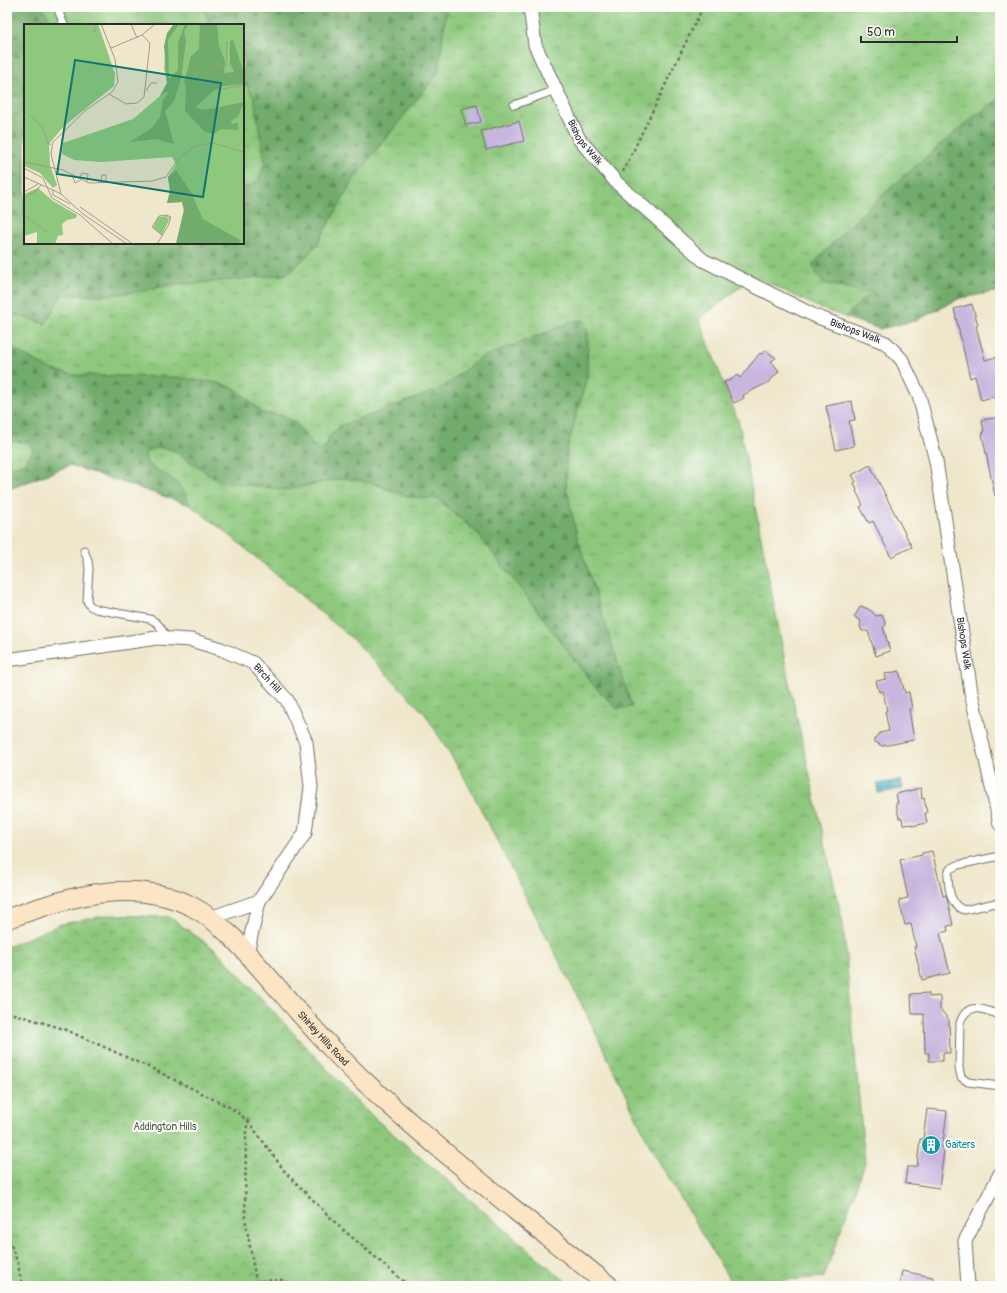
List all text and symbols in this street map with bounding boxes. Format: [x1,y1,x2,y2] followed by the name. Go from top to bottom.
[861,18,957,44] scale bar
[24,24,244,244] inset map
[867,25,895,40] text: 50 m
[565,118,605,168] street label: Bishops Walk
[828,316,883,347] street label: Bishops Walk
[954,616,974,672] street label: Bishops Walk
[251,661,284,696] street label: Birch Hill
[295,1009,351,1069] street label: Shirley Hills Road
[133,1121,197,1133] park label: Addington Hills
[920,1134,942,1156] building icon: Gaiters
[945,1139,976,1151] place label: Gaiters

